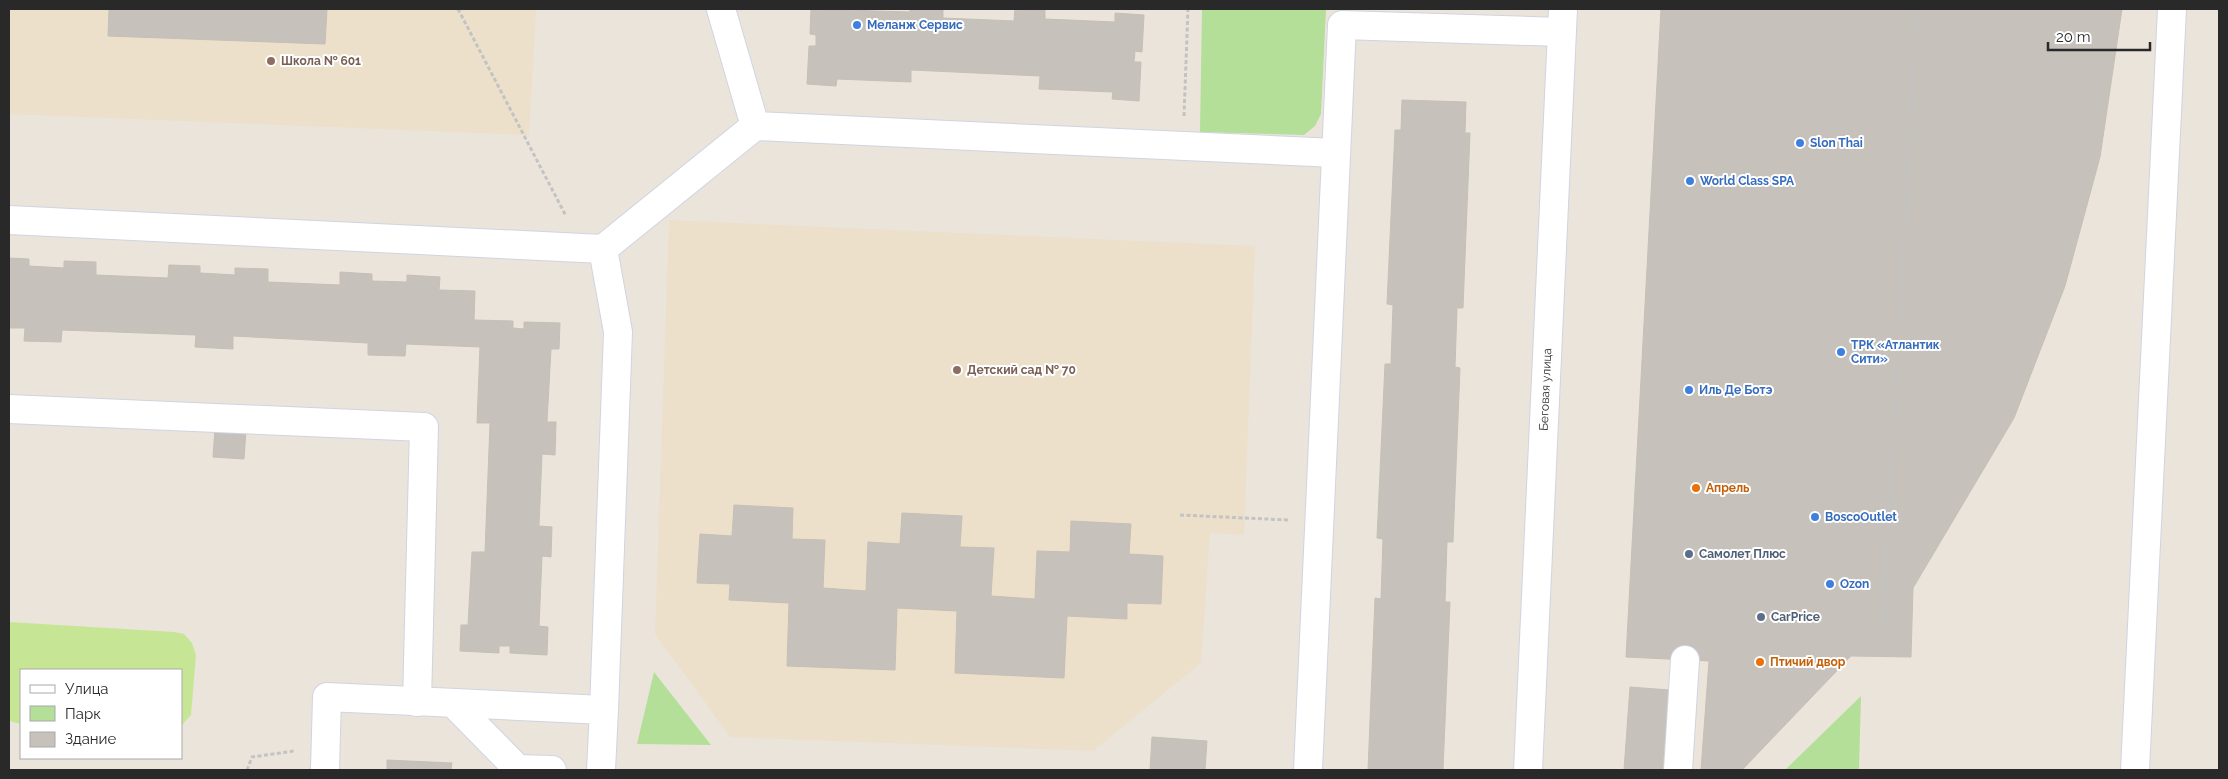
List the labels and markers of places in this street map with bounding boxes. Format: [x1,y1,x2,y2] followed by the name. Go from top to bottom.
[867,18,963,32] place label: Меланж Сервис
[851,19,863,31] marker: Меланж Сервис
[281,54,361,68] place label: Школа № 601
[265,55,277,67] marker: Школа № 601
[1810,136,1863,150] place label: Slon Thai
[1794,137,1806,149] marker: Slon Thai
[1700,174,1795,188] place label: World Class SPA
[1684,175,1696,187] marker: World Class SPA
[1851,338,1940,366] place label: ТРК «Атлантик Сити»
[1835,346,1847,358] marker: ТРК «Атлантик Сити»
[967,363,1076,377] place label: Детский сад № 70
[951,364,963,376] marker: Детский сад № 70
[1699,383,1772,397] place label: Иль Де Ботэ
[1683,384,1695,396] marker: Иль Де Ботэ
[1706,481,1750,495] place label: Апрель
[1690,482,1702,494] marker: Апрель
[1825,510,1897,524] place label: BoscoOutlet
[1809,511,1821,523] marker: BoscoOutlet
[1699,547,1786,561] place label: Самолет Плюс
[1683,548,1695,560] marker: Самолет Плюс
[1840,577,1869,591] place label: Ozon
[1824,578,1836,590] marker: Ozon
[1771,610,1820,624] place label: CarPrice
[1755,611,1767,623] marker: CarPrice
[1770,655,1846,669] place label: Птичий двор
[1754,656,1766,668] marker: Птичий двор

